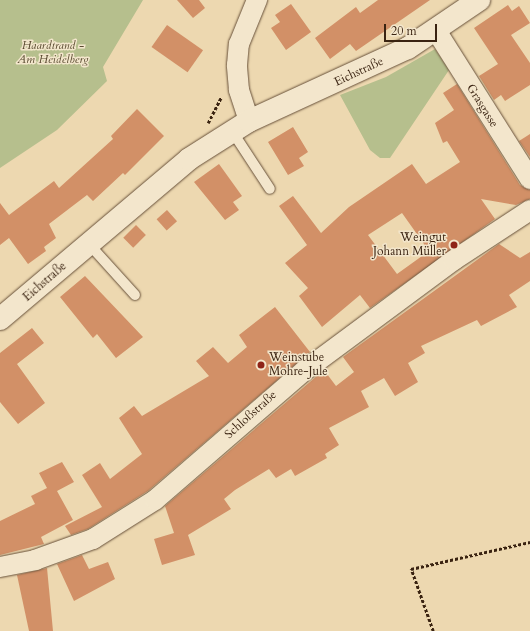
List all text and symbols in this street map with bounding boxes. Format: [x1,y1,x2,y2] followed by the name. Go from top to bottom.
[386,16,439,42] scale bar
[391,23,417,39] text: 20 m
[17,39,89,67] park label: Haardtrand - Am Heidelberg
[332,54,386,90] street label: Eichstraße
[463,82,501,130] street label: Grasgasse
[373,231,446,259] place label: Weingut Johann Müller
[449,240,459,250] marker: Weingut Johann Müller
[20,259,70,305] street label: Eichstraße
[269,351,328,379] place label: Weinstube Mohre-Jule
[256,360,266,370] marker: Weinstube Mohre-Jule
[222,388,280,442] street label: Schloßstraße

